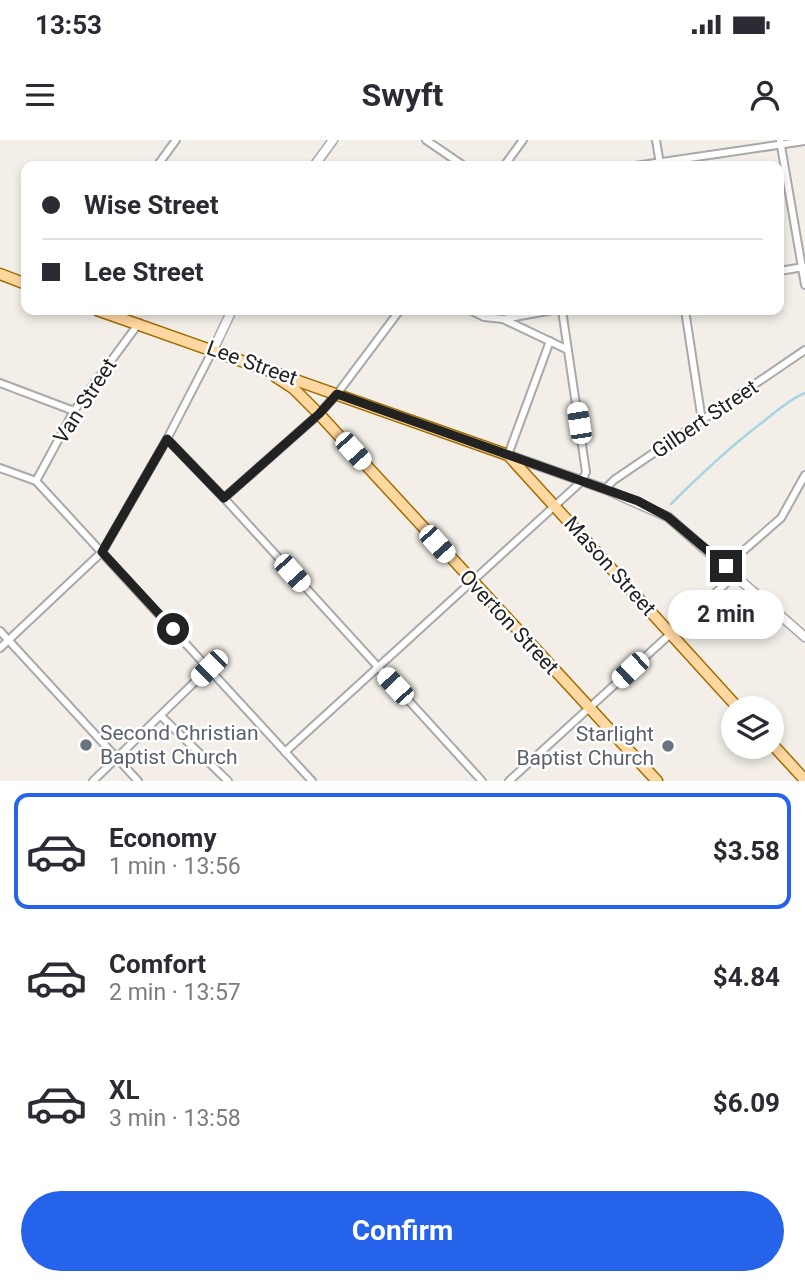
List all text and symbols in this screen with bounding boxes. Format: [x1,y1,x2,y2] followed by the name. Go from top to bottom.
[35,10,102,40] text: 13:53
[21,76,59,114] icon: menu
[362,76,443,114] text: Swyft
[746,76,784,114] icon: person
[84,190,218,220] text: Wise Street
[84,257,204,287] text: Lee Street
[204,336,300,390] street label: Lee Street
[49,354,121,448] street label: Van Street
[647,375,763,463] street label: Gilbert Street
[566,401,593,445] car
[332,428,375,474] car
[559,512,661,620] street label: Mason Street
[416,521,459,567] car
[271,550,314,596] car
[710,550,742,582] route end
[454,565,564,679] street label: Overton Street
[668,590,784,640] callout: 2 min
[697,601,755,628] text: 2 min
[157,613,189,645] route start
[187,646,232,690] car
[608,648,653,692] car
[373,663,418,709] car
[721,696,784,759] map controls
[721,696,784,759] button: layers
[100,721,259,769] place label: Second Christian Baptist Church
[517,722,654,770] place label: Starlight Baptist Church
[78,737,94,753] marker: Second Christian Baptist Church
[660,738,676,754] marker: Starlight Baptist Church
[25,820,88,883] icon: car
[109,823,216,853] text: Economy
[713,836,780,866] text: $3.58
[109,853,241,880] text: 1 min · 13:56
[25,946,88,1009] icon: car
[109,949,206,979] text: Comfort
[713,962,780,992] text: $4.84
[109,979,241,1006] text: 2 min · 13:57
[25,1072,88,1135] icon: car
[109,1075,140,1105] text: XL
[713,1088,780,1118] text: $6.09
[109,1105,241,1132] text: 3 min · 13:58
[21,1191,784,1271] button: Confirm

